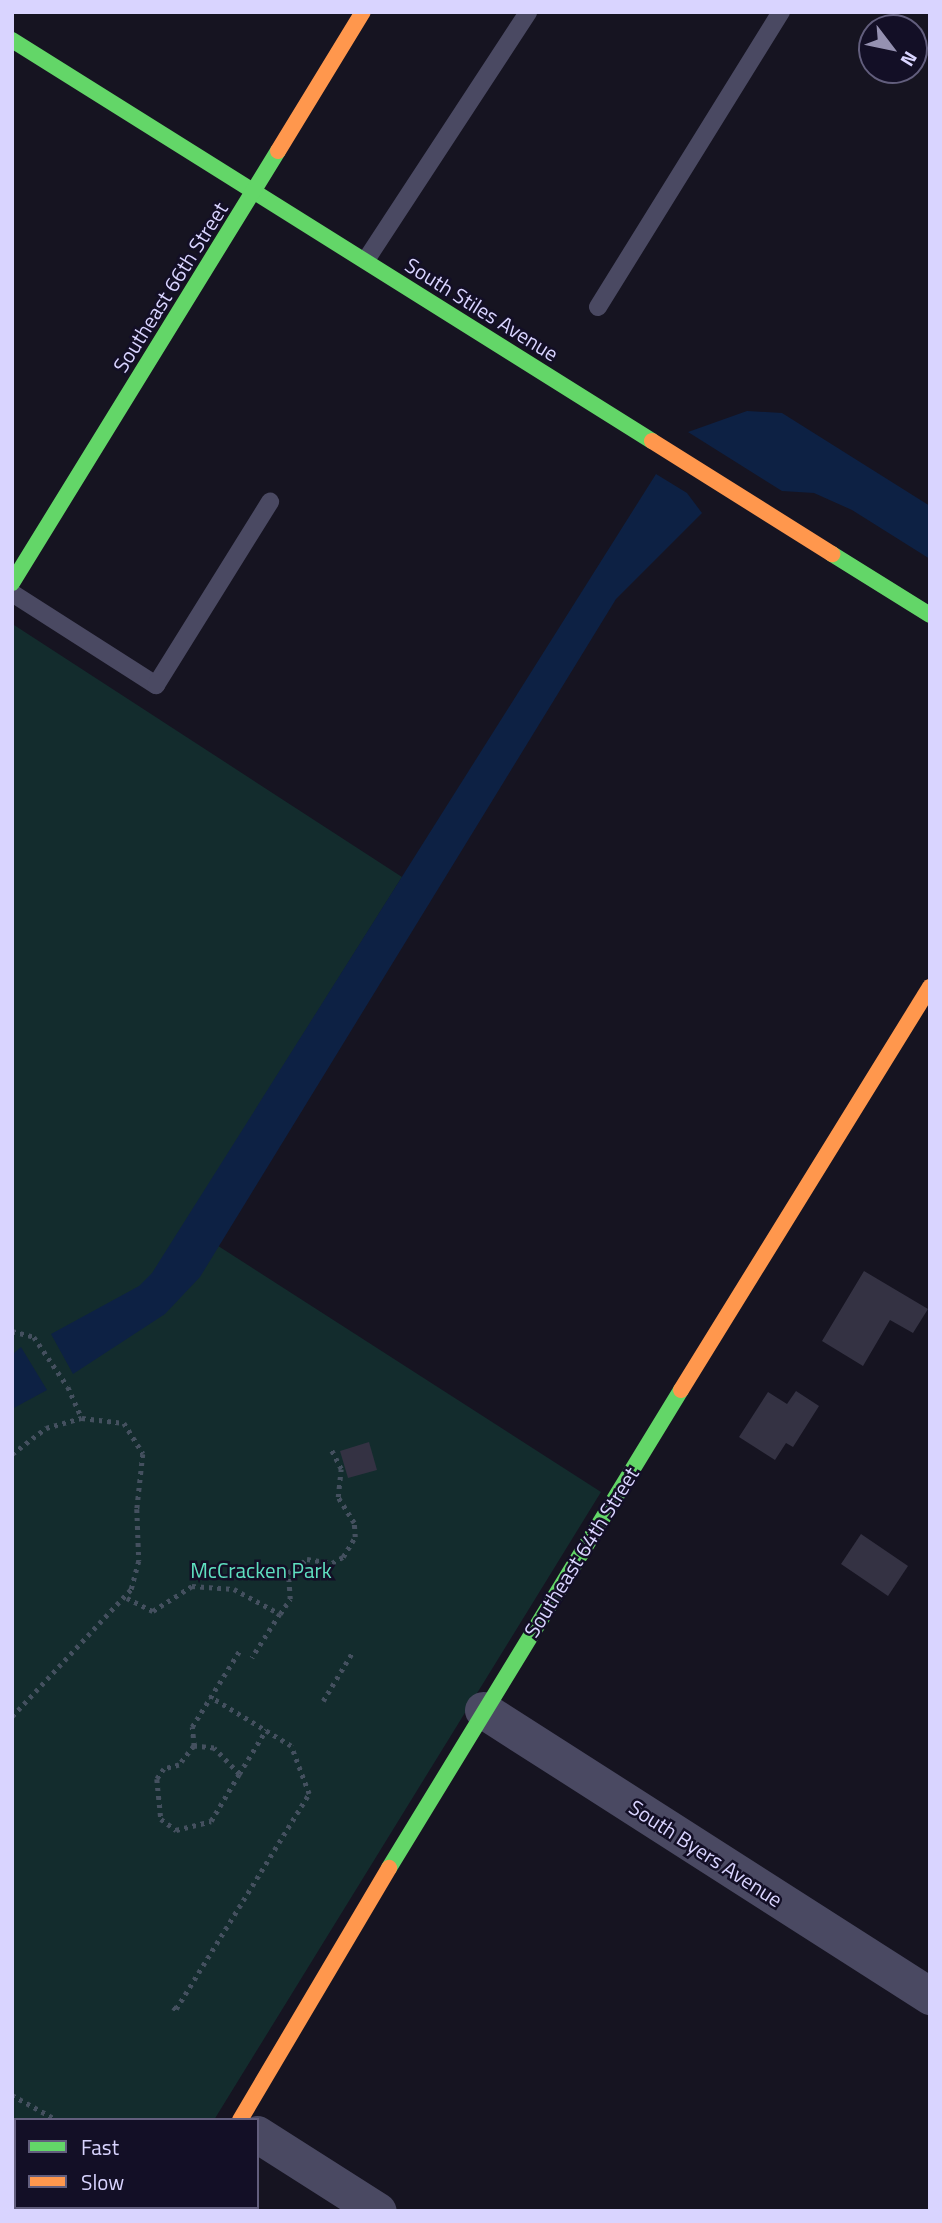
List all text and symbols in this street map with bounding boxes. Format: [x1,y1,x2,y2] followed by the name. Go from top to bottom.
[858,14,928,84] north arrow
[894,46,925,73] text: N
[107,197,233,377] street label: Southeast 66th Street
[401,252,563,366] street label: South Stiles Avenue
[518,1462,644,1642] street label: Southeast 64th Street
[190,1557,332,1583] park label: McCracken Park
[625,1794,787,1912] street label: South Byers Avenue
[14,2118,259,2209] legend
[81,2131,119,2163] text: Fast
[81,2166,124,2198] text: Slow

